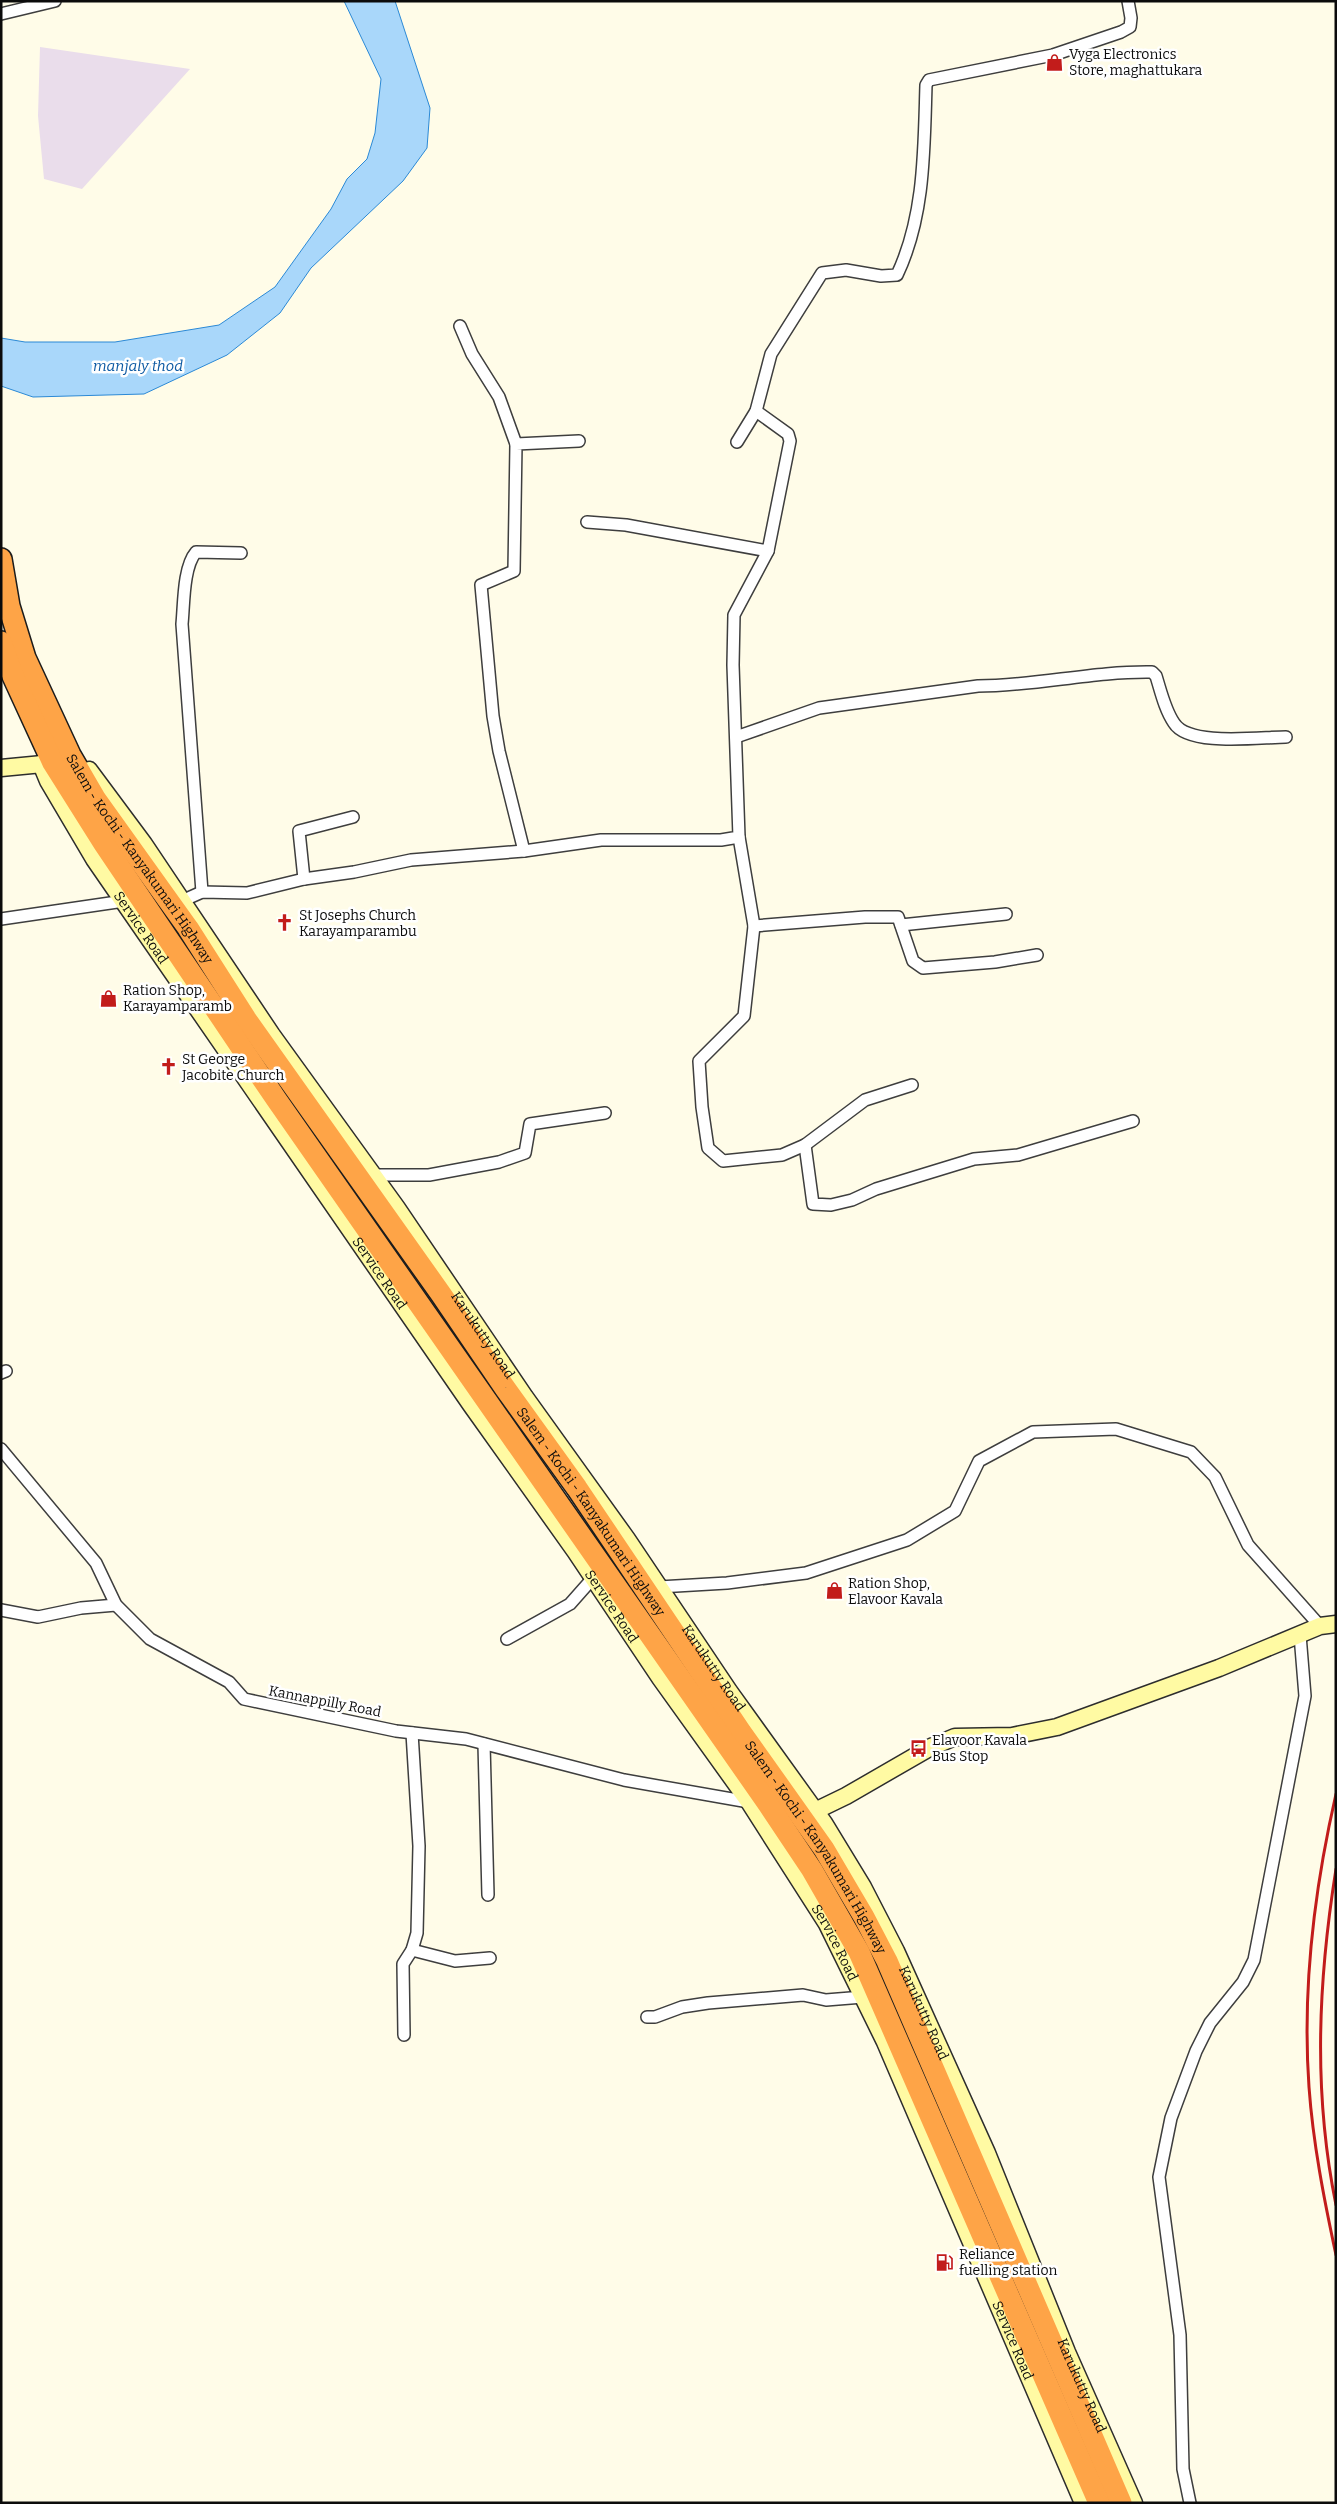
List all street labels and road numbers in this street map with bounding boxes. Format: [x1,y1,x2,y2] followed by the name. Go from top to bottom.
[62,751,217,967] street label: Salem - Kochi - Kanyakumari Highway
[110,888,172,967] street label: Service Road
[349,1234,410,1313] street label: Service Road
[447,1289,518,1382] street label: Karukutty Road
[513,1404,669,1620] street label: Salem - Kochi - Kanyakumari Highway
[581,1567,642,1646] street label: Service Road
[678,1621,749,1715] street label: Karukutty Road
[267,1682,383,1721] street label: Kannappilly Road
[741,1738,890,1957] street label: Salem - Kochi - Kanyakumari Highway
[808,1901,862,1984] street label: Service Road
[895,1963,952,2063] street label: Karukutty Road
[988,2298,1037,2382] street label: Service Road
[1053,2336,1110,2436] street label: Karukutty Road

